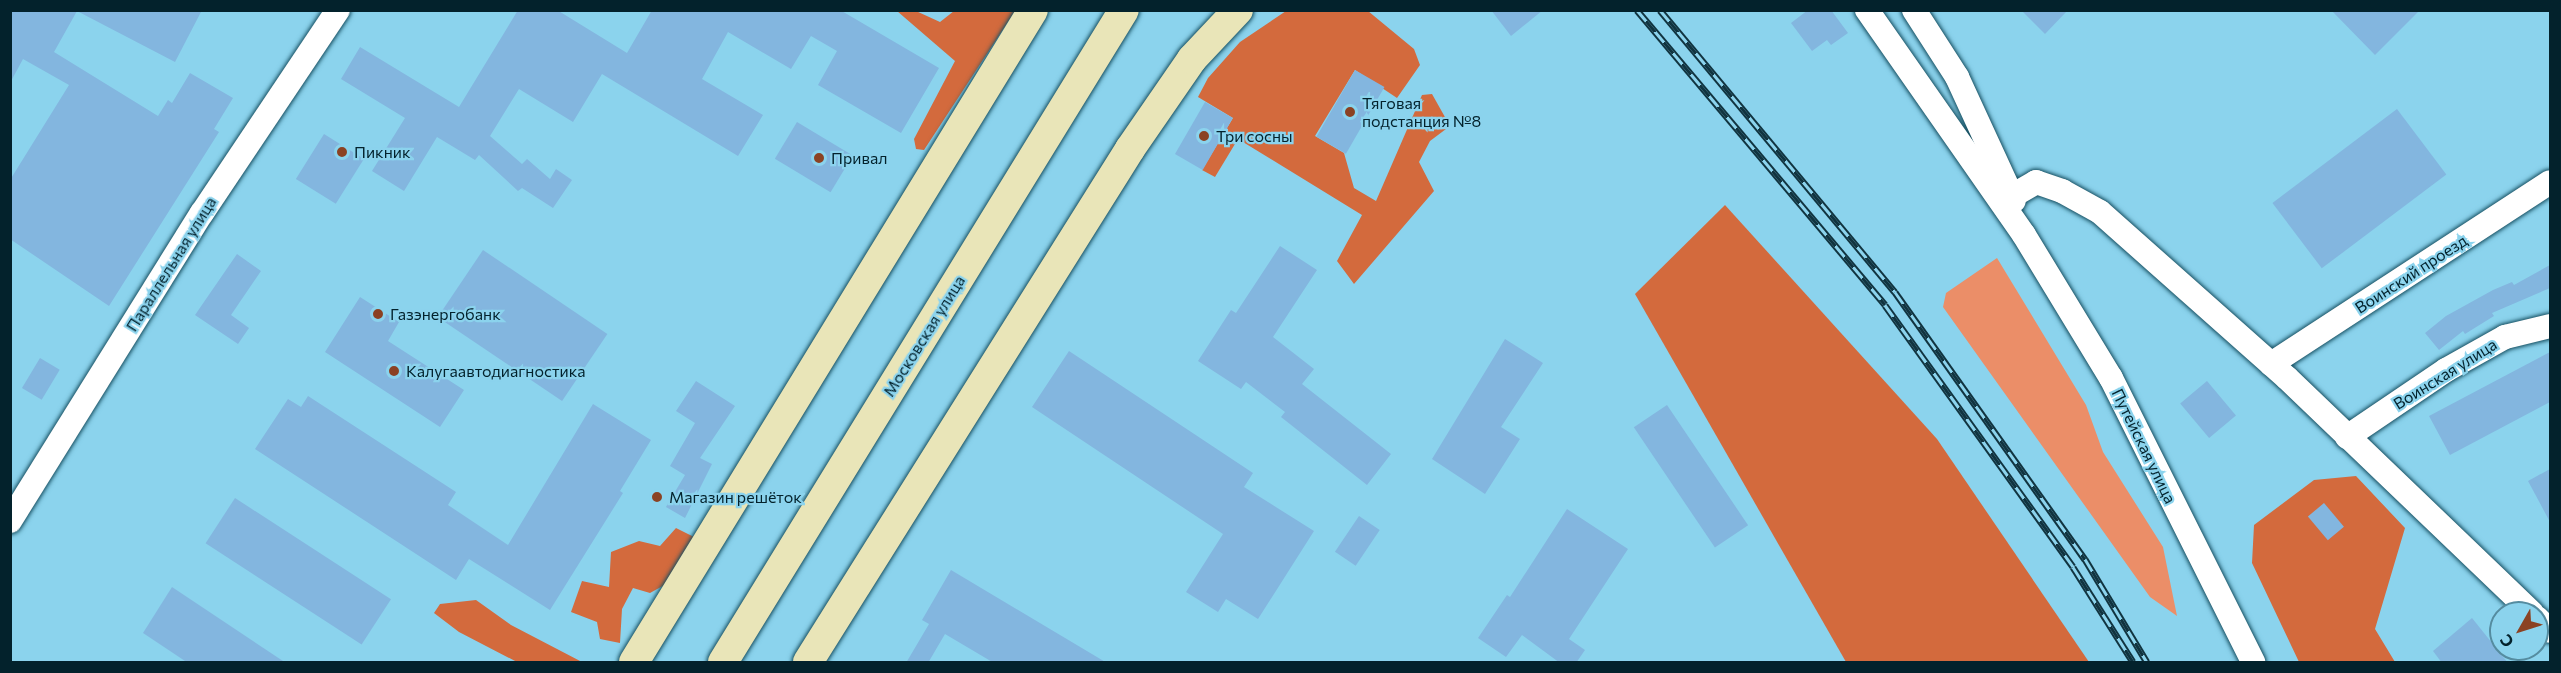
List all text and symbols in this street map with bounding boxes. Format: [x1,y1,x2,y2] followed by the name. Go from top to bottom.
[1362,93,1481,131] place label: Тяговая подстанция №8
[1343,105,1357,119] marker: Тяговая подстанция №8
[1216,126,1293,146] place label: Три сосны
[1197,129,1211,143] marker: Три сосны
[354,142,411,162] place label: Пикник
[335,145,349,159] marker: Пикник
[831,148,887,168] place label: Привал
[812,151,826,165] marker: Привал
[122,193,220,335] street label: Параллельная улица
[2351,231,2471,317] street label: Воинский проезд
[879,272,969,400] street label: Московская улица
[390,304,501,324] place label: Газэнергобанк
[371,307,385,321] marker: Газэнергобанк
[2390,335,2500,413] street label: Воинская улица
[406,361,586,381] place label: Калугаавтодиагностика
[387,364,401,378] marker: Калугаавтодиагностика
[2108,385,2180,507] street label: Путейская улица
[669,487,802,507] place label: Магазин решёток
[650,490,664,504] marker: Магазин решёток
[2489,601,2549,661] north arrow
[2495,631,2517,652] text: С

